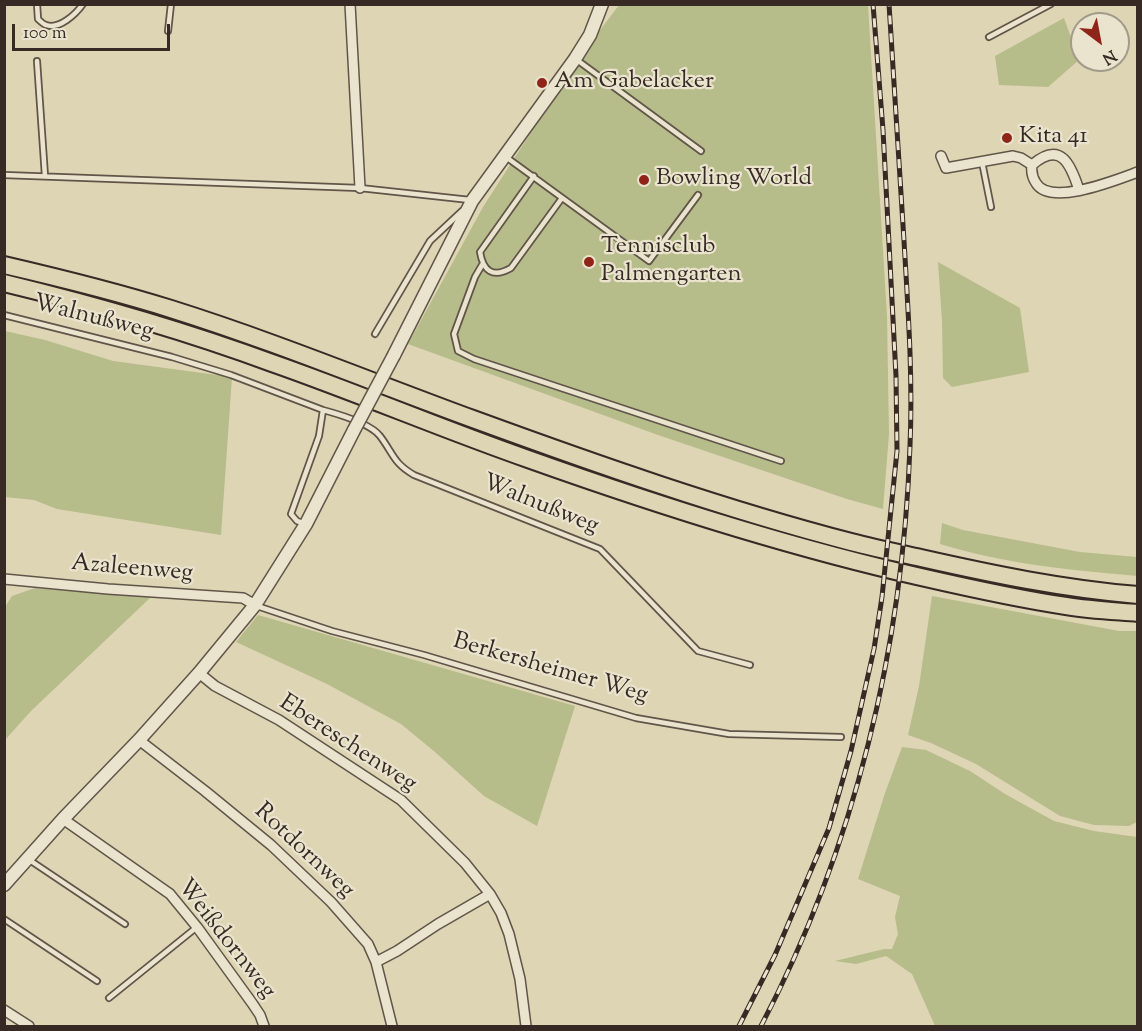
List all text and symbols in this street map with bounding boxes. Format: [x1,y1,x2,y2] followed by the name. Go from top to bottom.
[15,12,172,50] scale bar
[1070,12,1130,72] north arrow
[23,21,67,47] text: 100 m
[1097,43,1120,69] text: N
[554,69,714,97] place label: Am Gabelacker
[535,76,549,90] marker: Am Gabelacker
[1019,124,1088,152] place label: Kita 41
[1000,131,1014,145] marker: Kita 41
[656,166,812,194] place label: Bowling World
[637,173,651,187] marker: Bowling World
[601,234,742,290] place label: Tennisclub Palmengarten
[582,255,596,269] marker: Tennisclub Palmengarten
[30,290,156,348] street label: Walnußweg
[478,470,602,542] street label: Walnußweg
[70,550,194,590] street label: Azaleenweg
[449,628,651,712] street label: Berkersheimer Weg
[273,690,421,800] street label: Ebereschenweg
[247,798,359,906] street label: Rotdornweg
[169,874,281,1006] street label: Weißdornweg

